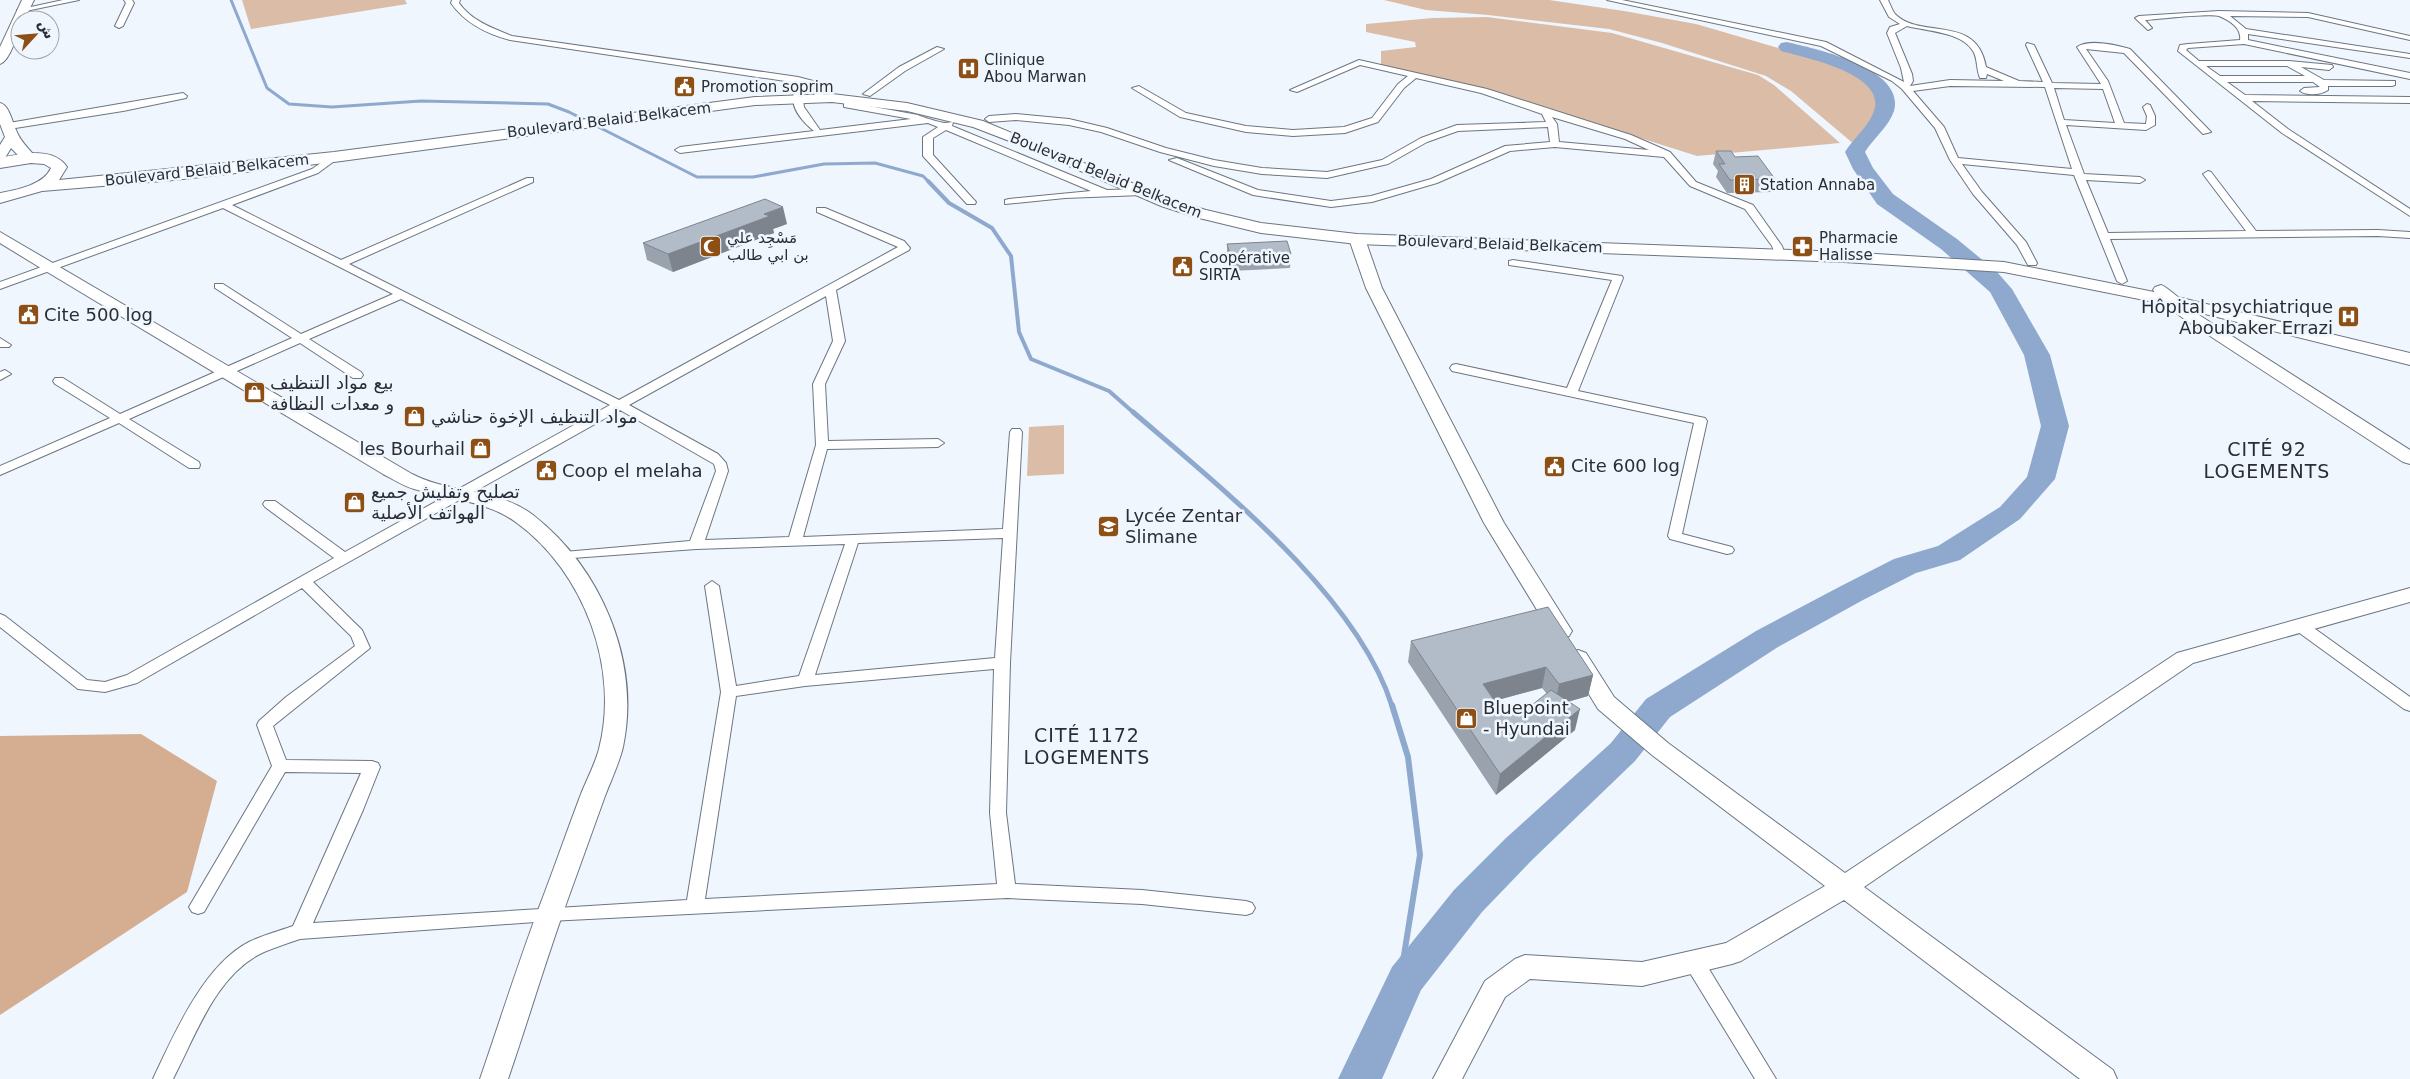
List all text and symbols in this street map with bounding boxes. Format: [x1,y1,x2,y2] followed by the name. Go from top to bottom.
[10,10,60,60] north arrow
[35,17,58,41] text: ش
[984,51,1087,86] place label: Clinique Abou Marwan
[956,57,980,81] hospital icon: Clinique Abou Marwan
[673,75,697,99] public building icon: Promotion soprim
[701,78,834,96] place label: Promotion soprim
[506,99,712,141] street label: Boulevard Belaid Belkacem
[1007,128,1205,222] street label: Boulevard Belaid Belkacem
[104,150,310,190] street label: Boulevard Belaid Belkacem
[1732,173,1756,197] building icon: Station Annaba
[1760,176,1875,194] place label: Station Annaba
[727,229,809,265] place label: مَسْجِد علي بن ابي طالب
[1819,229,1898,264] place label: Pharmacie Halisse
[1397,231,1603,257] street label: Boulevard Belaid Belkacem
[699,235,723,259] mosque icon: مَسْجِد علي بن ابي طالب
[1791,235,1815,259] pharmacy icon: Pharmacie Halisse
[1199,249,1290,284] place label: Coopérative SIRTA
[1171,255,1195,279] public building icon: Coopérative SIRTA
[2141,296,2333,338] place label: Hôpital psychiatrique Aboubaker Errazi
[16,303,40,327] public building icon: Cite 500 log
[44,304,153,325] place label: Cite 500 log
[2337,305,2361,329] hospital icon: Hôpital psychiatrique Aboubaker Errazi
[270,372,394,415] place label: بيع مواد التنظيف و معدات النظافة
[242,381,266,405] shop icon: بيع مواد التنظيف و معدات النظافة
[403,405,427,429] shop icon: مواد التنظيف الإخوة حناشي
[431,406,638,428] place label: مواد التنظيف الإخوة حناشي
[469,437,493,461] shop icon: les Bourhail
[360,438,465,459] place label: les Bourhail
[2204,438,2330,482] district label: CITÉ 92 LOGEMENTS
[1543,454,1567,478] public building icon: Cite 600 log
[1571,455,1680,476] place label: Cite 600 log
[534,459,558,483] public building icon: Coop el melaha
[562,460,703,481] place label: Coop el melaha
[371,481,520,524] place label: تصليح وتفليش جميع الهواتف الأصلية
[343,490,367,514] shop icon: تصليح وتفليش جميع الهواتف الأصلية
[1125,505,1243,547] place label: Lycée Zentar Slimane
[1097,514,1121,538] school or university icon: Lycée Zentar Slimane
[1483,697,1570,739] place label: Bluepoint - Hyundai
[1455,706,1479,730] shop icon: Bluepoint - Hyundai
[1024,724,1150,768] district label: CITÉ 1172 LOGEMENTS

